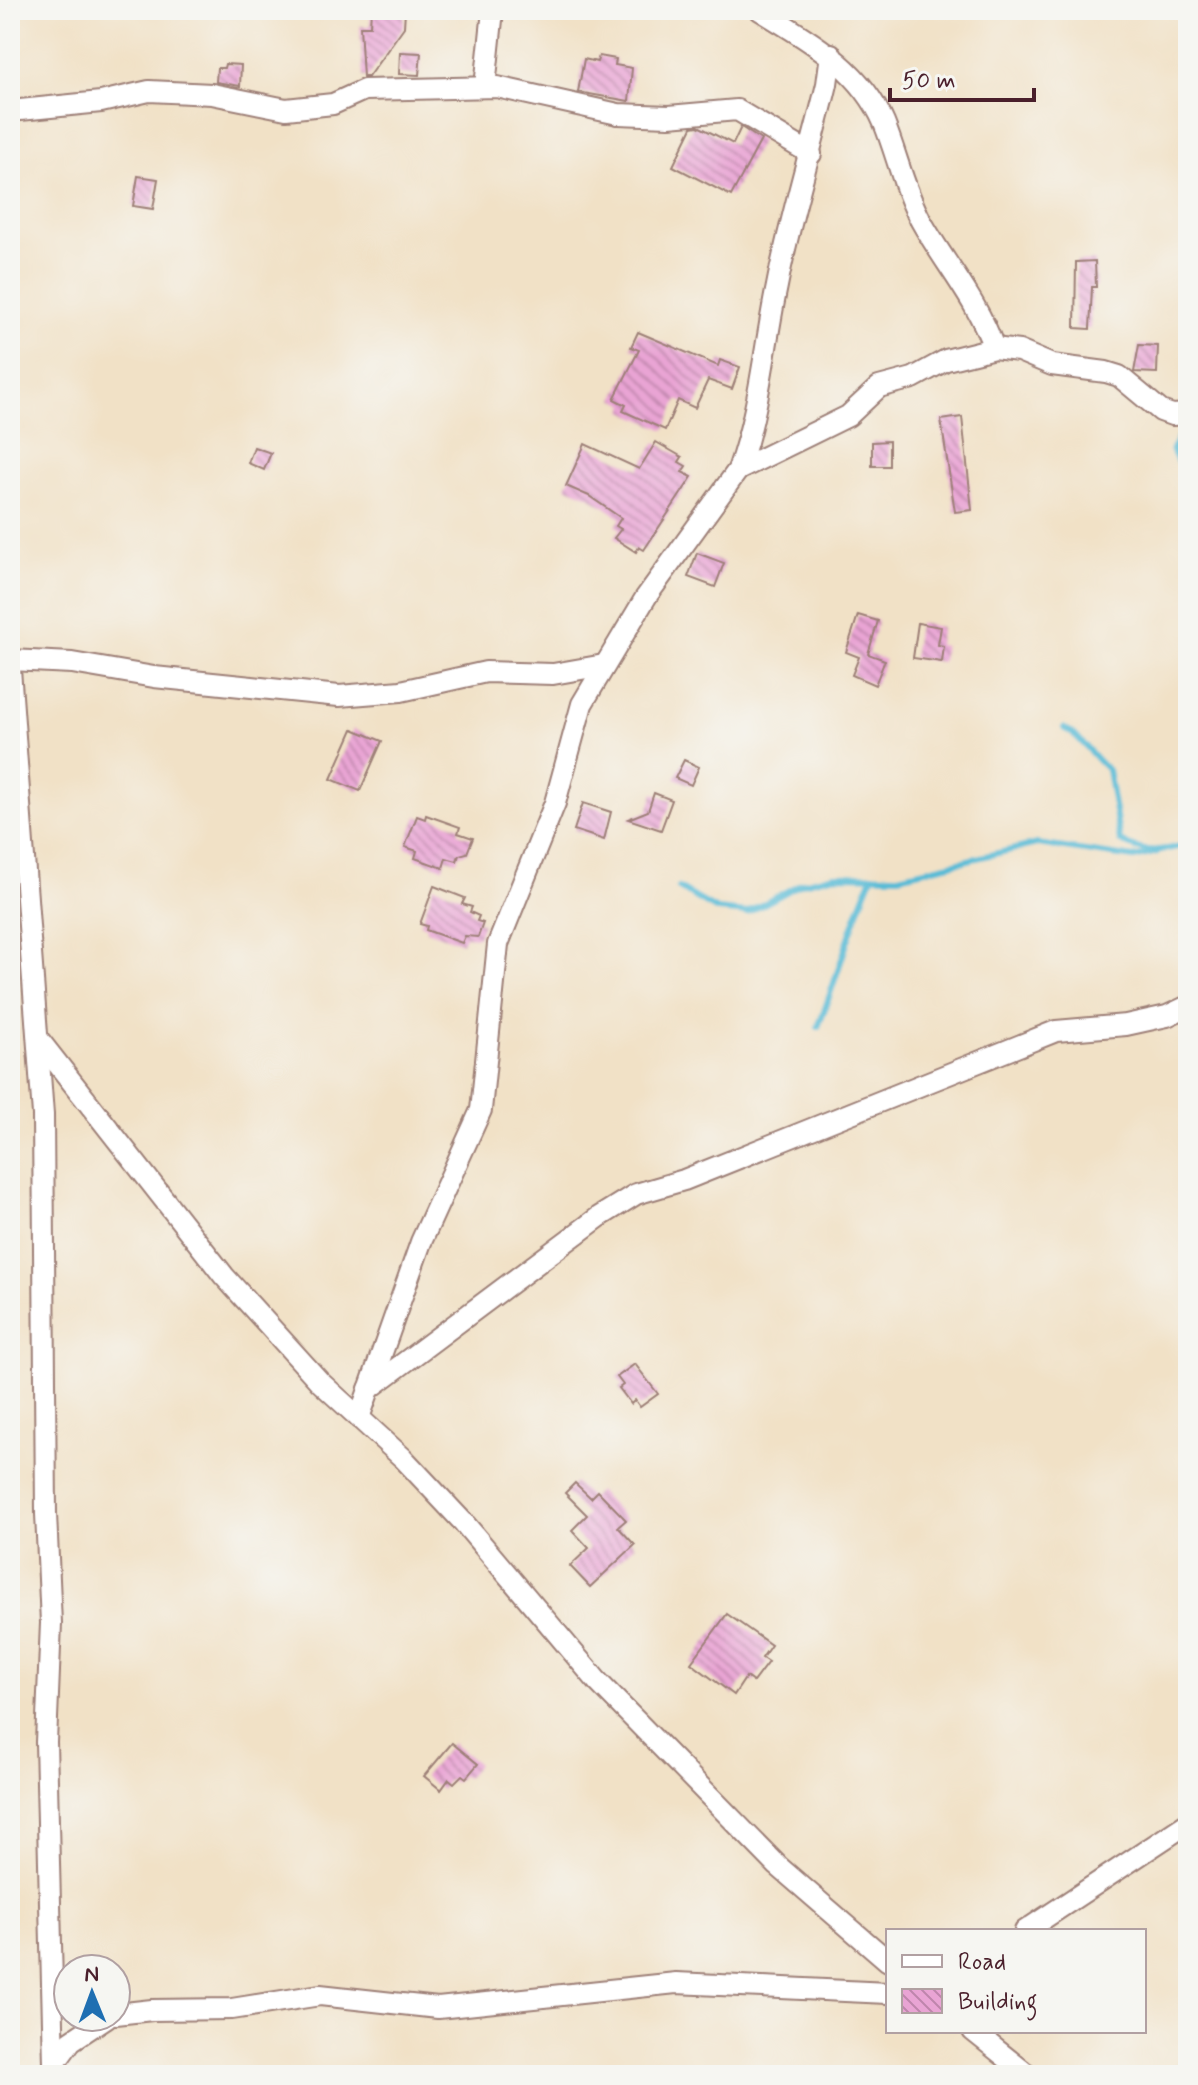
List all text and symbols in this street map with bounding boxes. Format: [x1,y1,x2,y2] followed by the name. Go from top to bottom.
[890,52,1034,102] scale bar
[902,66,956,97] text: 50 m
[886,1929,1146,2033] legend
[958,1947,1006,1978] text: Road
[52,1953,132,2033] north arrow
[84,1961,99,1989] text: N
[958,1987,1038,2021] text: Building

